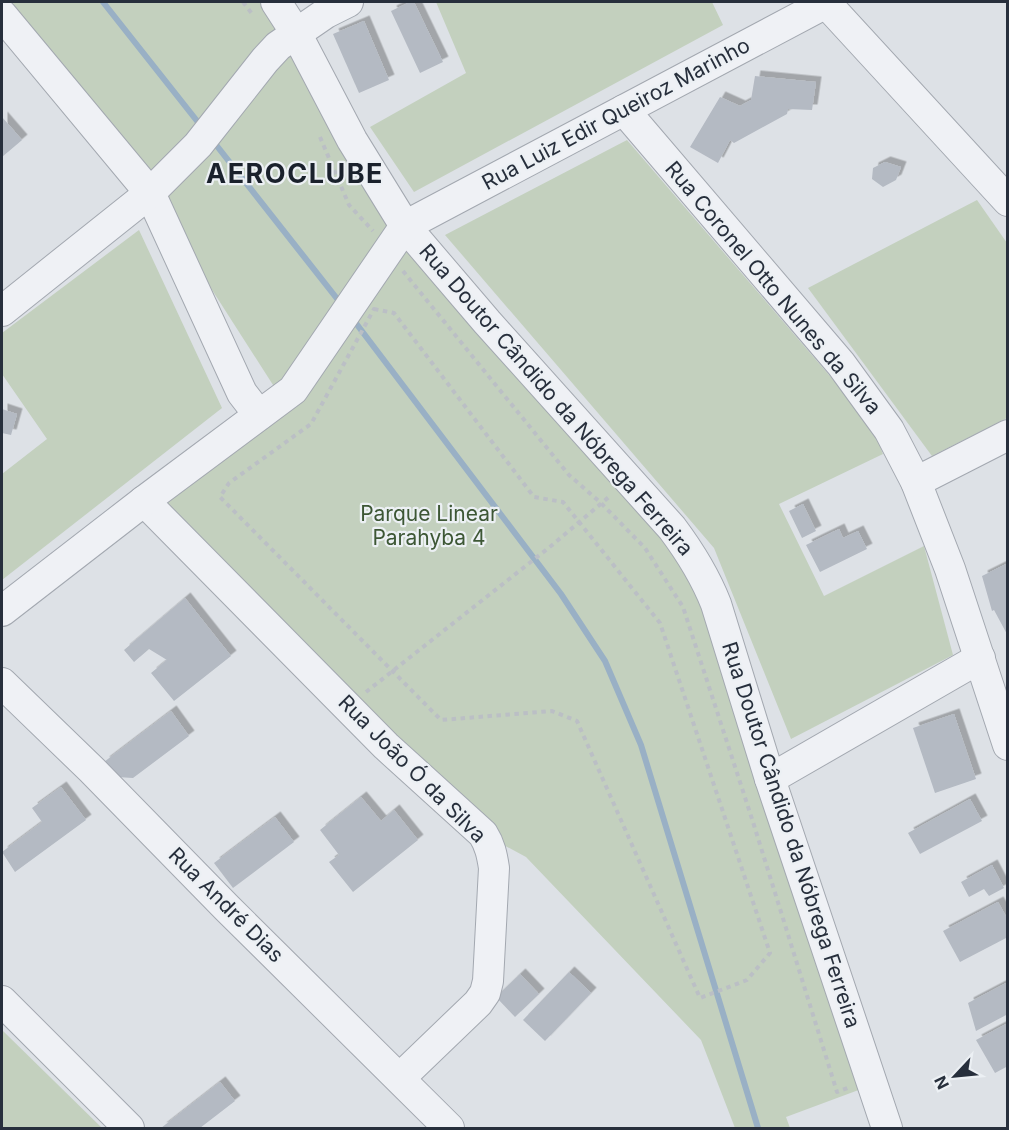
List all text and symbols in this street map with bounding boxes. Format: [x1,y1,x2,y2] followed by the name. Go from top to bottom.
[478,32,754,195] street label: Rua Luiz Edir Queiroz Marinho
[660,156,887,419] street label: Rua Coronel Otto Nunes da Silva
[206,157,384,190] district label: AEROCLUBE
[414,239,699,561] street label: Rua Doutor Cândido da Nóbrega Ferreira
[360,501,498,550] park label: Parque Linear Parahyba 4
[717,639,866,1031] street label: Rua Doutor Cândido da Nóbrega Ferreira
[333,689,492,848] street label: Rua João Ó da Silva
[164,842,289,967] street label: Rua André Dias
[925,1046,985,1106] north arrow
[930,1073,953,1092] text: N

